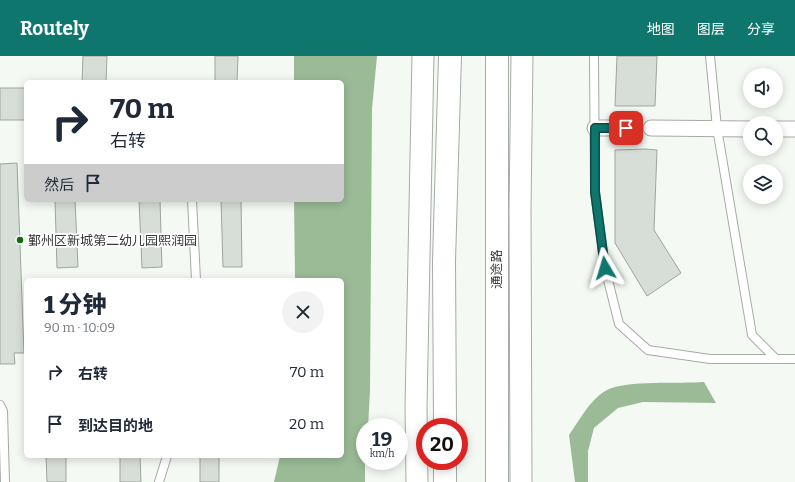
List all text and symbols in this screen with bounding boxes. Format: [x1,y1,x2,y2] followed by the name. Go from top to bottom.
[20,17,89,40] text: Routely
[647,21,675,38] text: 地图
[697,21,725,38] text: 图层
[747,21,775,38] text: 分享
[743,68,783,204] map controls
[743,68,783,108] button: sound
[110,92,174,125] text: 70 m
[44,96,96,148] icon: right
[609,111,643,145] pin
[743,116,783,156] button: search
[615,117,637,139] icon: arrive
[110,130,146,152] text: 右转
[743,164,783,204] button: layers
[82,172,104,194] icon: arrive
[44,176,74,194] text: 然后
[28,233,197,248] place label: 鄞州区新城第二幼儿园熙润园
[15,235,25,245] marker: 鄞州区新城第二幼儿园熙润园
[584,247,626,289] position arrow
[489,249,504,289] street label: 通途路
[44,291,107,319] text: 1 分钟
[282,291,324,333] button: close
[44,320,115,335] text: 90 m · 10:09
[44,361,66,383] icon: right
[290,363,324,381] text: 70 m
[78,365,108,383] text: 右转
[44,413,66,435] icon: arrive
[289,415,324,433] text: 20 m
[78,417,153,435] text: 到达目的地
[416,418,468,470] speed limit sign: 20
[372,427,392,451] text: 19
[370,448,394,460] text: km/h

